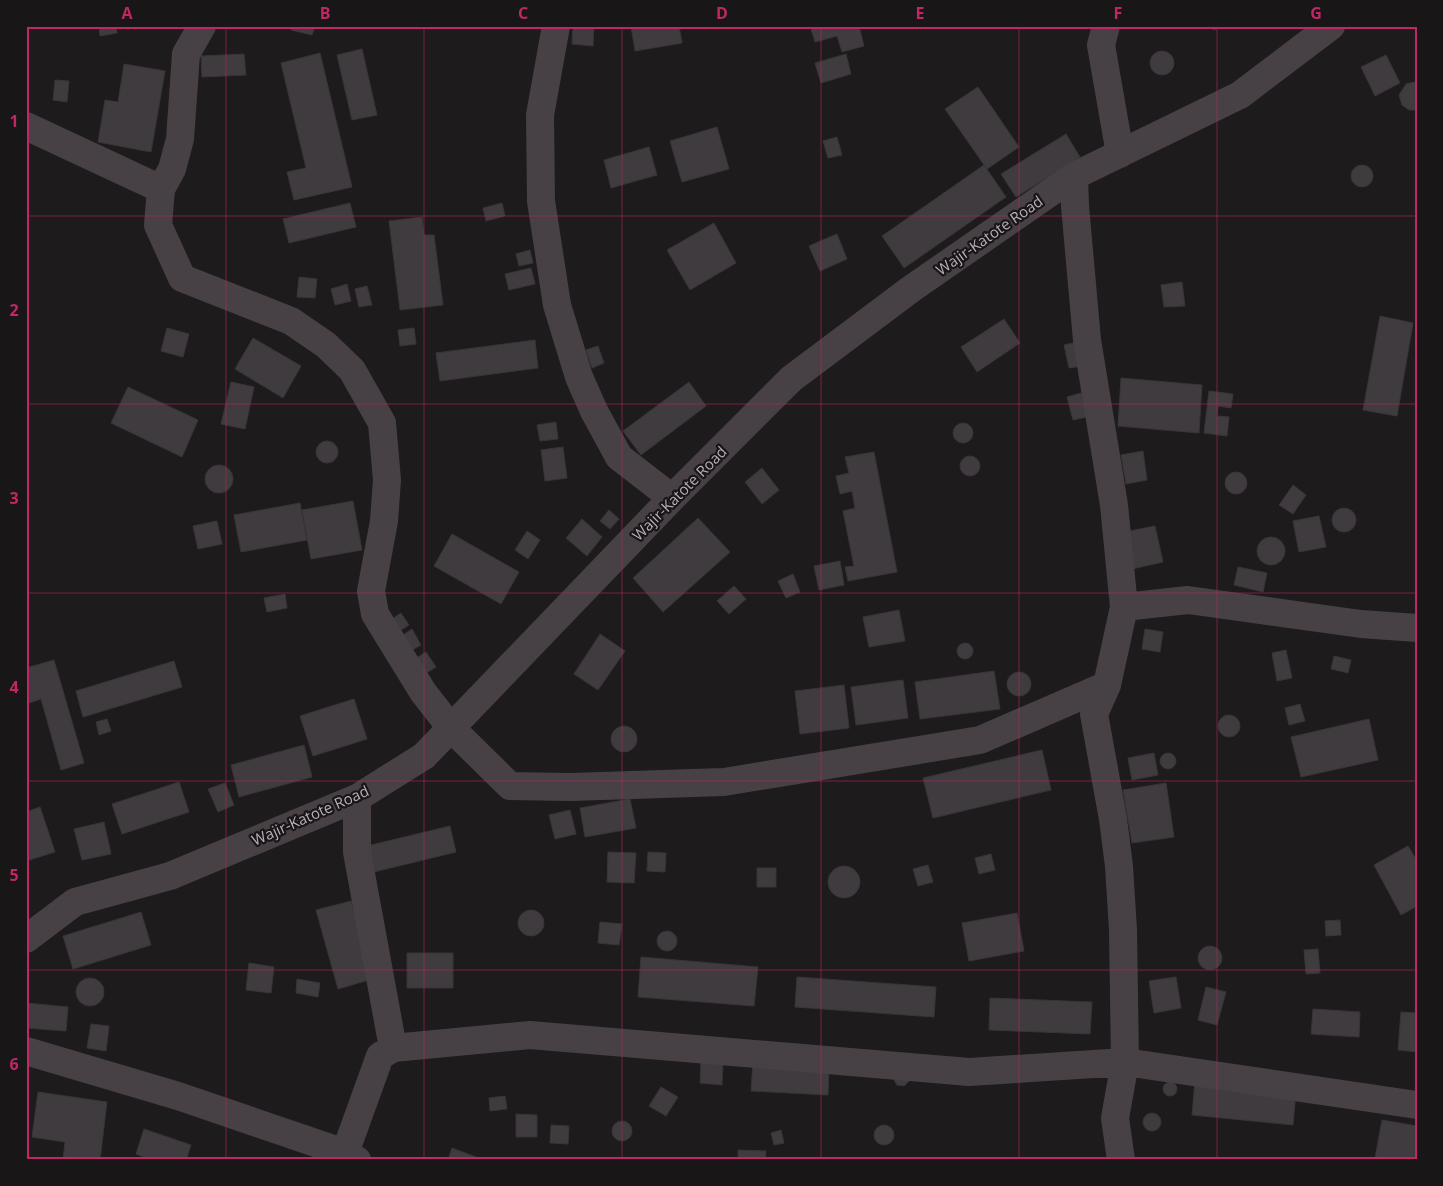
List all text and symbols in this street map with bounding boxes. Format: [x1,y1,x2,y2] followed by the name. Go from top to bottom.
[121,2,133,24] text: A
[320,2,330,24] text: B
[518,2,528,24] text: C
[716,2,728,24] text: D
[916,2,925,24] text: E
[1114,2,1122,24] text: F
[1310,2,1322,24] text: G
[9,110,19,132] text: 1
[932,191,1046,279] street label: Wajir-Katote Road
[9,299,19,321] text: 2
[627,441,731,545] street label: Wajir-Katote Road
[9,487,19,509] text: 3
[9,676,19,698] text: 4
[248,780,372,850] street label: Wajir-Katote Road
[9,864,19,886] text: 5
[9,1053,19,1075] text: 6

